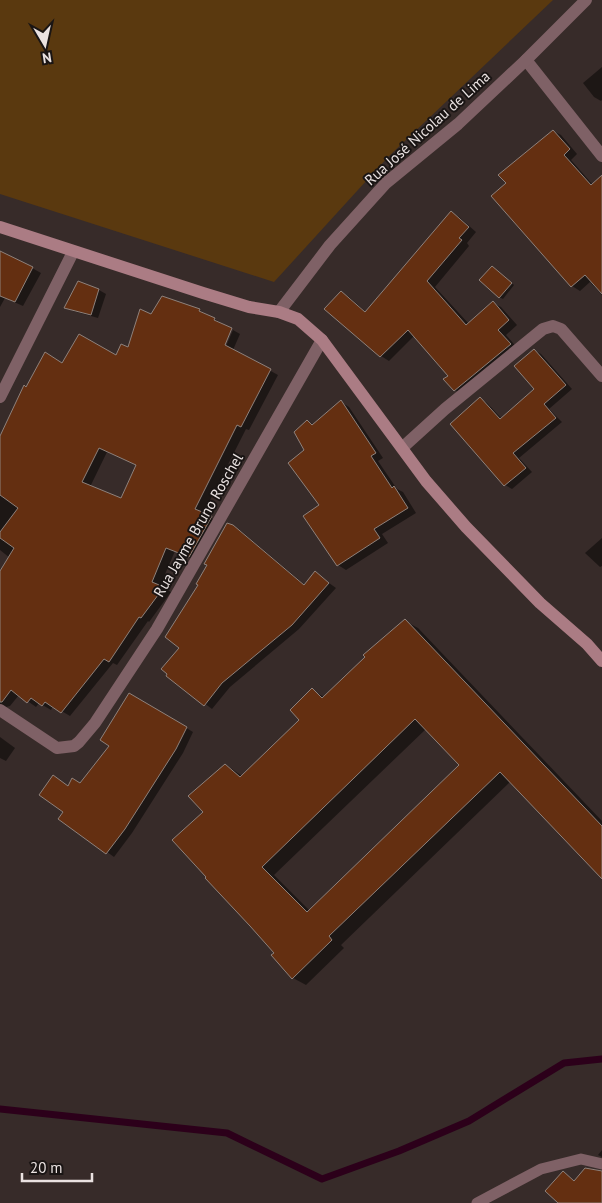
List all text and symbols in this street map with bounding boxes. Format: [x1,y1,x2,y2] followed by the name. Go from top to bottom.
[20,20,70,70] north arrow
[41,48,53,67] text: N
[360,67,494,189] street label: Rua José Nicolau de Lima
[149,449,247,600] street label: Rua Jayme Bruno Roschel
[22,1150,92,1182] scale bar
[30,1158,63,1177] text: 20 m

